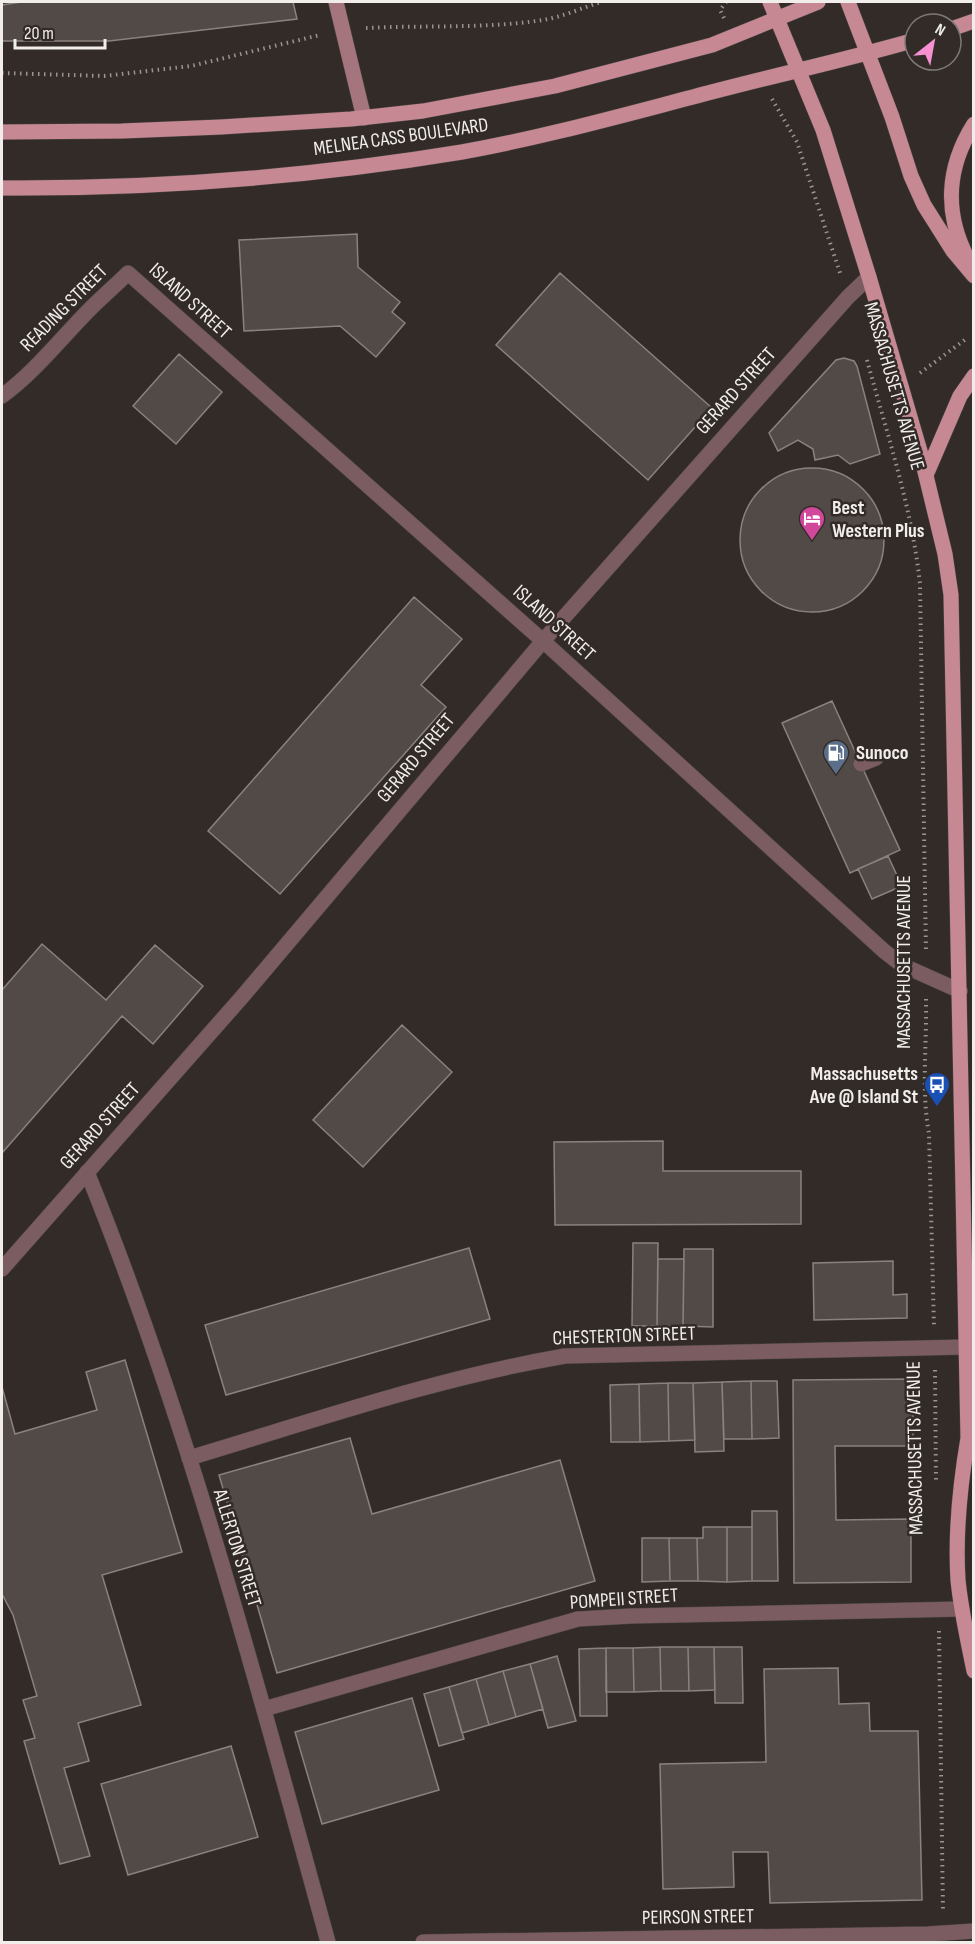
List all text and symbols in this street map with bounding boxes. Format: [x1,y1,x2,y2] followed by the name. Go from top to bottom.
[15,12,105,50] scale bar
[903,12,963,72] north arrow
[931,20,949,41] text: N
[24,23,54,44] text: 20 m
[312,113,490,161] street label: MELNEA CASS BOULEVARD
[144,258,236,344] street label: ISLAND STREET
[15,259,113,357] street label: READING STREET
[859,299,929,473] street label: MASSACHUSETTS AVENUE
[691,343,781,439] street label: GERARD STREET
[832,496,925,543] place label: Best Western Plus
[797,504,827,542] hotel icon: Best Western Plus
[508,580,600,666] street label: ISLAND STREET
[372,709,460,807] street label: GERARD STREET
[821,738,851,776] fuel station icon: Sunoco
[856,741,909,765] place label: Sunoco
[892,875,916,1049] street label: MASSACHUSETTS AVENUE
[809,1062,918,1109] place label: Massachusetts Ave @ Island St
[922,1070,952,1108] bus stop icon: Massachusetts Ave @ Island St
[55,1078,145,1174] street label: GERARD STREET
[552,1322,696,1350] street label: CHESTERTON STREET
[901,1361,929,1535] street label: MASSACHUSETTS AVENUE
[207,1485,266,1610] street label: ALLERTON STREET
[569,1583,679,1615] street label: POMPEII STREET
[642,1904,754,1930] street label: PEIRSON STREET

